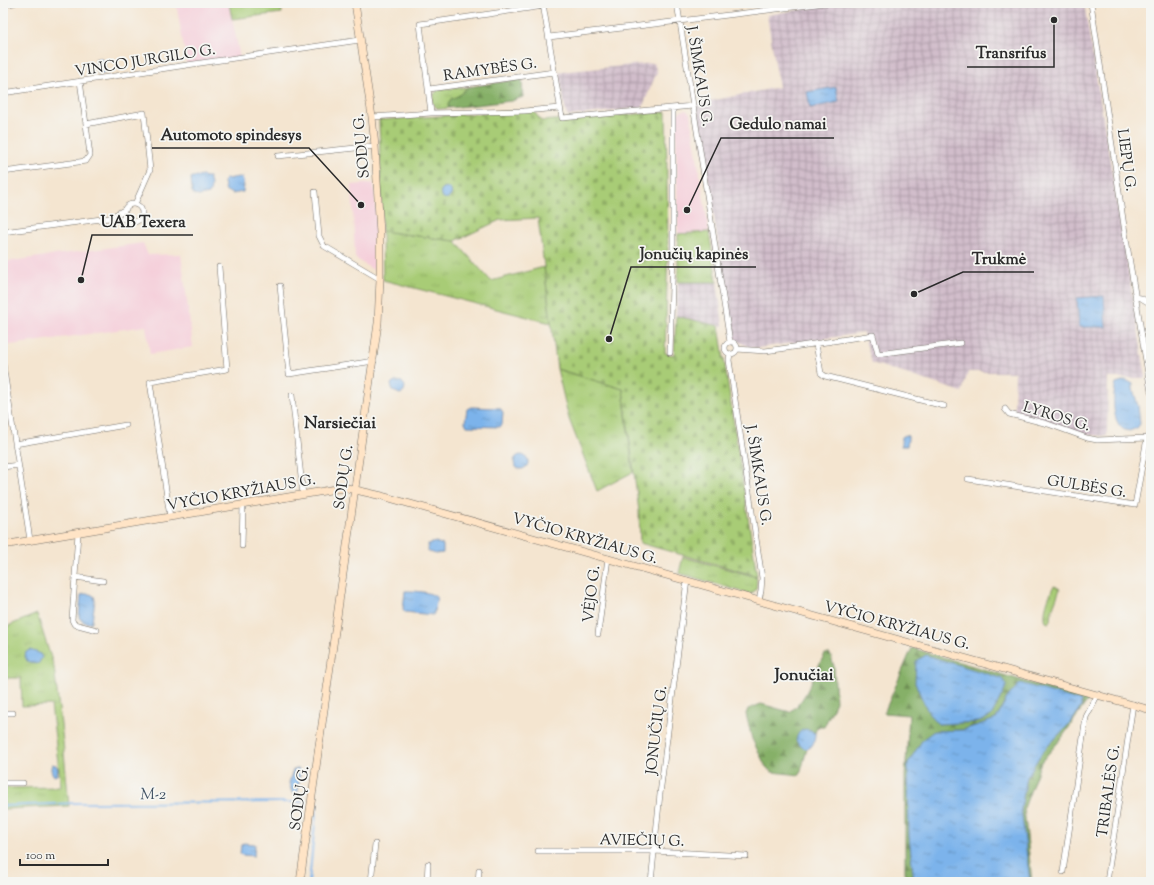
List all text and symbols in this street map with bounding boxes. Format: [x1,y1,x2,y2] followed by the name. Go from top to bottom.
[680,23,718,128] street label: J. ŠIMKAUS G.
[967,39,1054,67] callout: Transrifus
[73,40,217,83] street label: VINCO JURGILO G.
[976,43,1046,66] text: Transrifus
[442,53,538,87] street label: RAMYBĖS G.
[721,110,834,138] callout: Gedulo namai
[349,113,376,179] street label: SODŲ G.
[729,114,827,137] text: Gedulo namai
[152,120,309,148] callout: Automoto spindesys
[160,125,302,148] text: Automoto spindesys
[1111,128,1140,193] street label: LIEPŲ G.
[92,207,193,235] callout: UAB Texera
[100,212,186,235] text: UAB Texera
[631,239,756,267] callout: Jonučių kapinės
[638,244,748,267] text: Jonučių kapinės
[963,244,1034,272] callout: Trukmė
[972,249,1027,272] text: Trukmė
[1020,397,1093,438] street label: LYROS G.
[304,412,376,436] district label: Narsiečiai
[739,422,777,527] street label: J. ŠIMKAUS G.
[330,444,359,511] street label: SODŲ G.
[165,469,317,517] street label: VYČIO KRYŽIAUS G.
[1045,470,1128,504] street label: GULBĖS G.
[509,508,660,570] street label: VYČIO KRYŽIAUS G.
[578,564,606,624] street label: VĖJO G.
[821,596,972,656] street label: VYČIO KRYŽIAUS G.
[772,664,834,688] district label: Jonučiai
[640,684,673,777] street label: JONUČIŲ G.
[1092,743,1126,839] street label: TRIBALĖS G.
[286,765,315,832] street label: SODŲ G.
[140,784,166,807] water label: M-2
[599,829,684,853] street label: AVIEČIŲ G.
[20,841,108,867] scale bar
[26,847,55,865] text: 100 m

